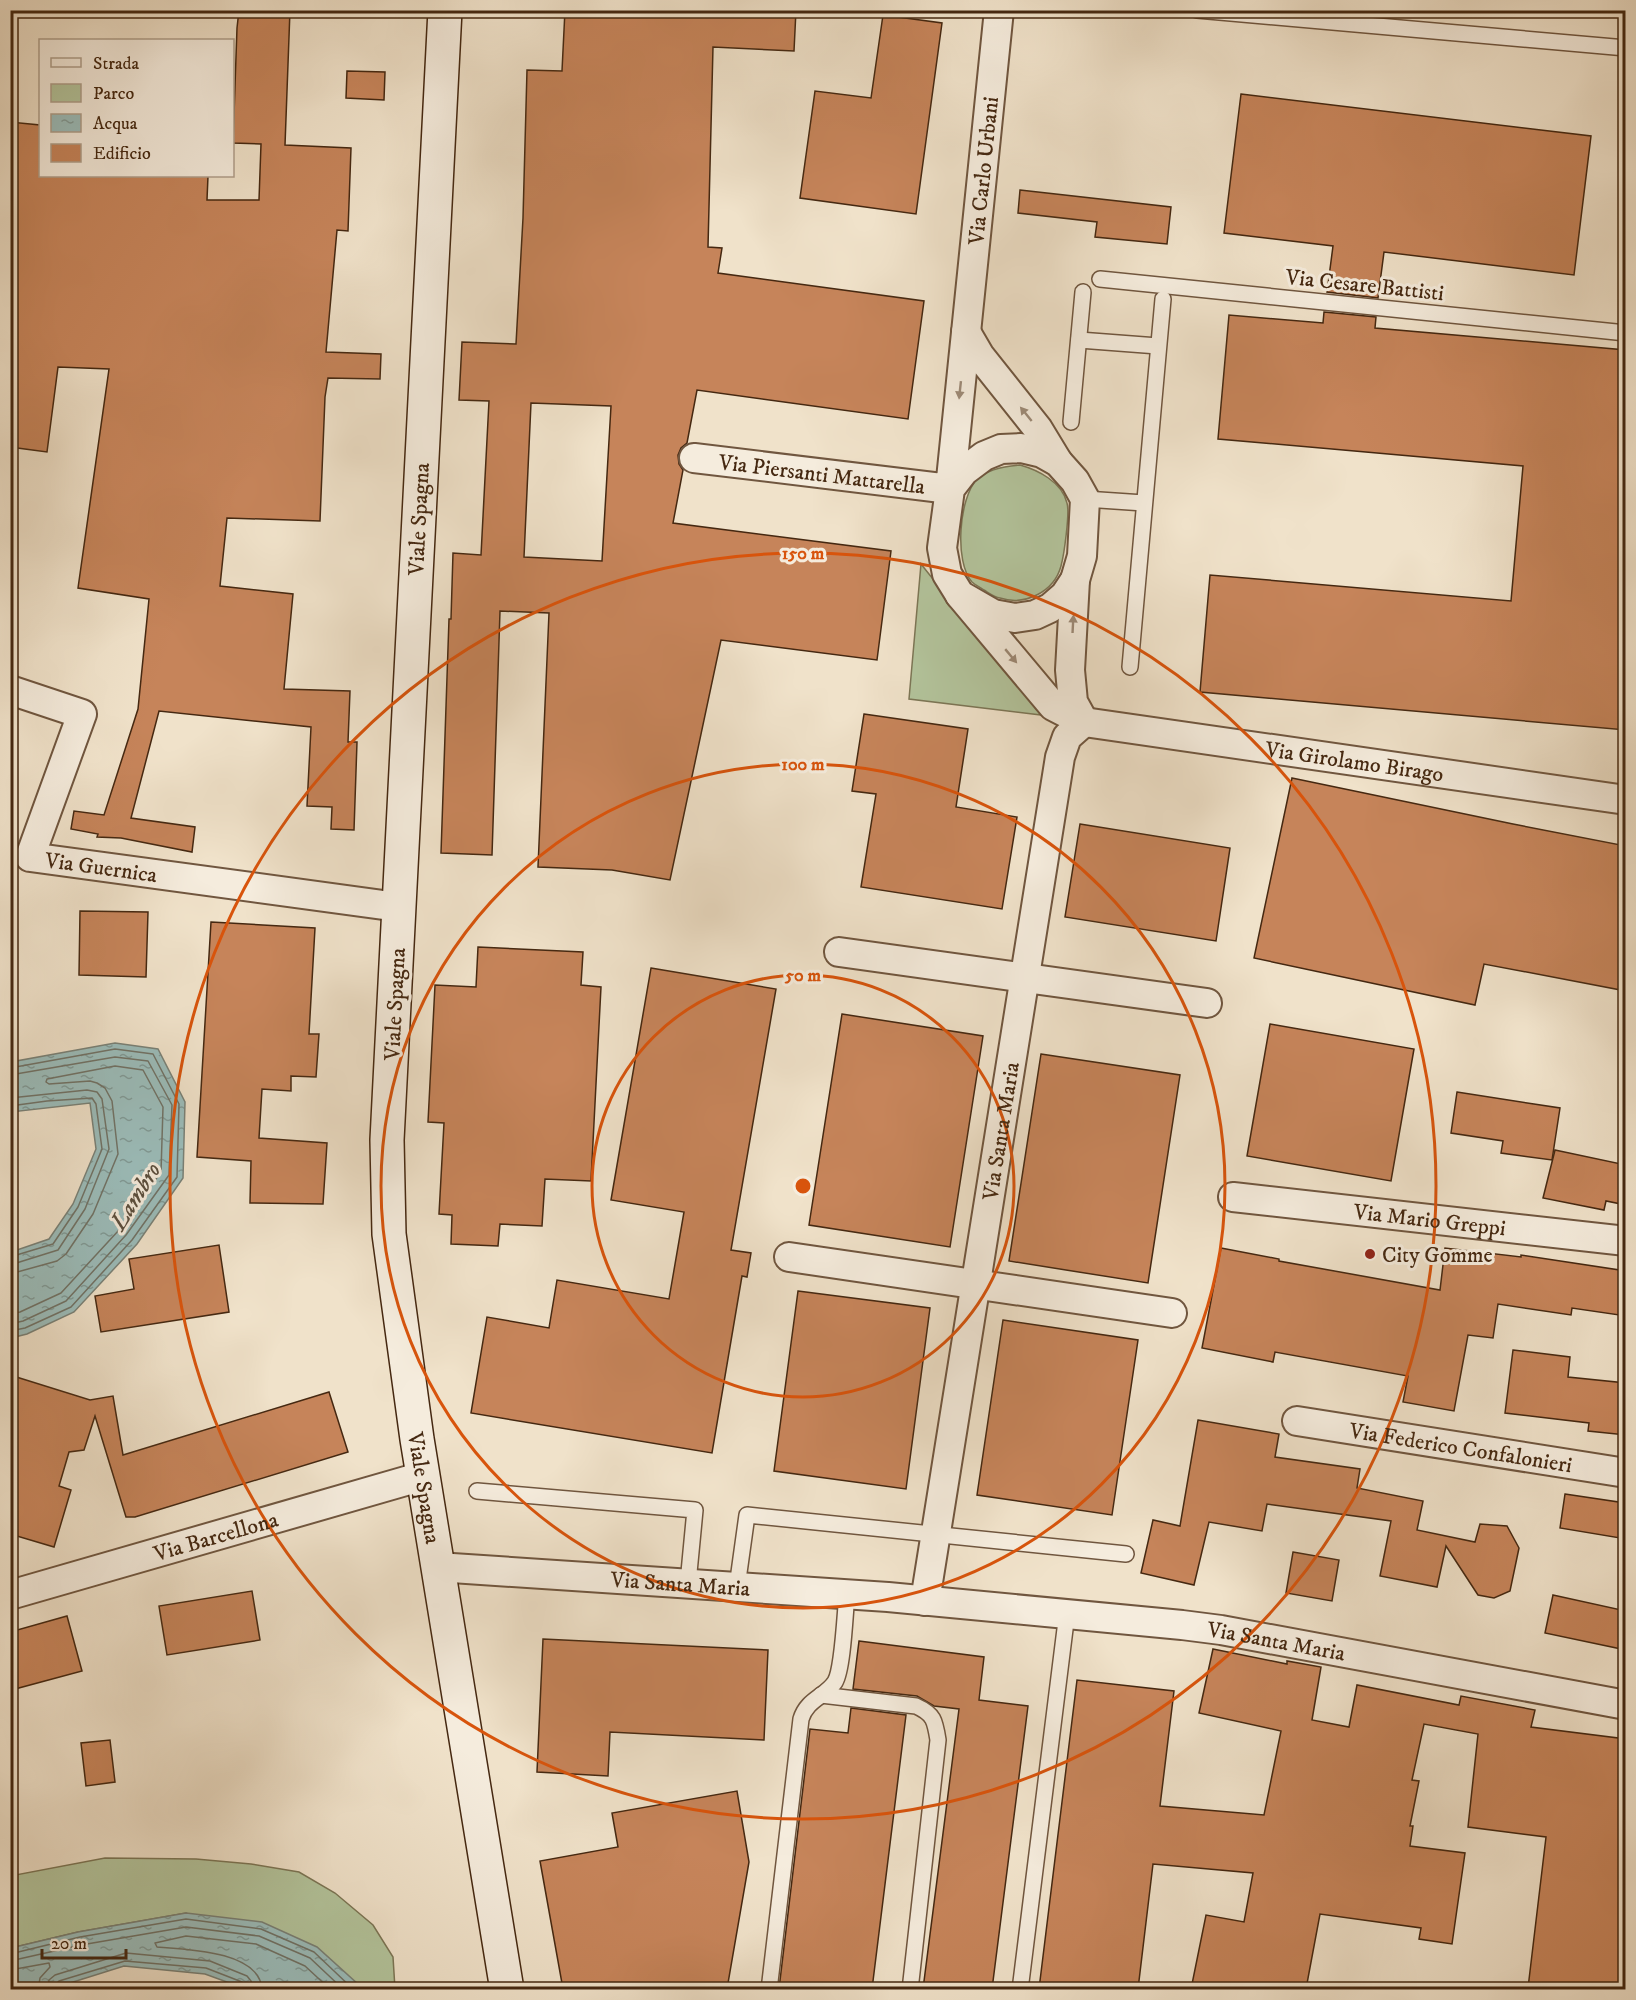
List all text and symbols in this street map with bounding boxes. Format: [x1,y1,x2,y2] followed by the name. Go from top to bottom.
[39,39,234,177] legend
[93,53,140,75] text: Strada
[93,83,134,105] text: Parco
[963,95,1005,247] street label: Via Carlo Urbani
[93,113,138,135] text: Acqua
[93,143,151,165] text: Edificio
[1283,264,1445,307] street label: Via Cesare Battisti
[955,381,965,400] one-way arrow
[1020,406,1032,421] one-way arrow
[716,449,927,501] street label: Via Piersanti Mattarella
[403,461,436,577] street label: Viale Spagna
[782,543,825,565] text: 150 m
[1068,615,1077,634] one-way arrow
[1005,648,1018,664] one-way arrow
[1262,736,1445,789] street label: Via Girolamo Birago
[781,754,825,776] text: 100 m
[42,847,159,889] street label: Via Guernica
[379,946,412,1062] street label: Viale Spagna
[784,965,821,987] text: 50 m
[977,1060,1026,1203] street label: Via Santa Maria
[102,1157,168,1238] water label: Lambro
[793,1176,813,1196] centre of rings
[1351,1198,1507,1242] street label: Via Mario Greppi
[1382,1242,1493,1269] place label: City Gomme
[1363,1247,1377,1261] marker: City Gomme
[1346,1417,1574,1479] street label: Via Federico Confalonieri
[401,1429,446,1547] street label: Viale Spagna
[150,1506,282,1568] street label: Via Barcellona
[609,1567,752,1603] street label: Via Santa Maria
[1205,1616,1348,1668] street label: Via Santa Maria
[42,1922,126,1960] scale bar
[51,1933,87,1955] text: 20 m

